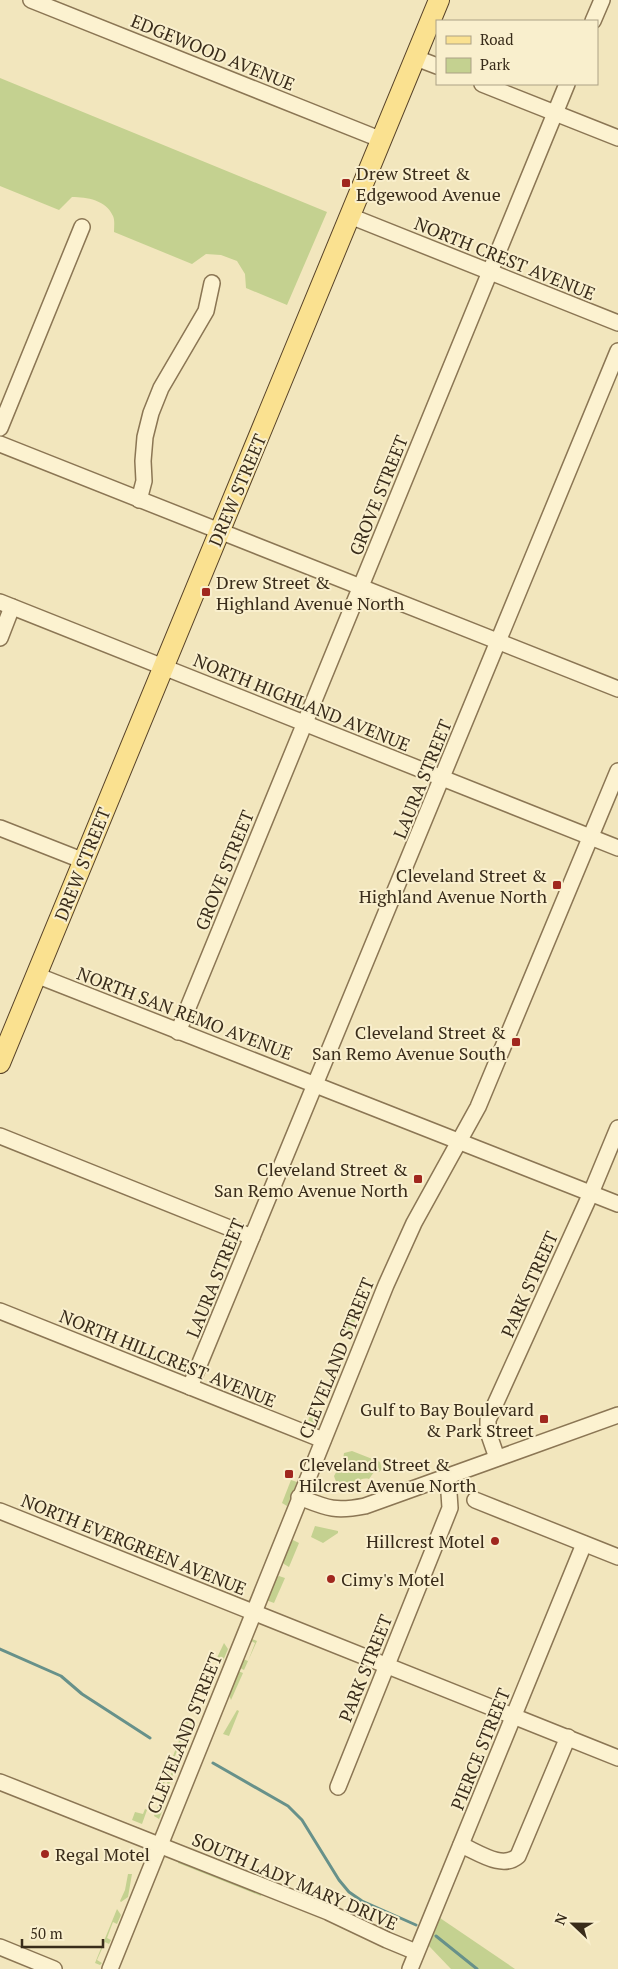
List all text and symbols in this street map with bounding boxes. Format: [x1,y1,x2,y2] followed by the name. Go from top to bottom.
[128,8,298,96] street label: EDGEWOOD AVENUE
[436,20,598,85] legend
[480,29,513,49] text: Road
[480,54,510,74] text: Park
[356,161,501,206] place label: Drew Street & Edgewood Avenue
[340,177,352,189] marker: Drew Street & Edgewood Avenue
[411,211,599,305] street label: NORTH CREST AVENUE
[202,430,272,550] street label: DREW STREET
[343,431,413,559] street label: GROVE STREET
[216,570,405,615] place label: Drew Street & Highland Avenue North
[200,586,212,598] marker: Drew Street & Highland Avenue North
[190,647,414,757] street label: NORTH HIGHLAND AVENUE
[387,716,457,842] street label: LAURA STREET
[48,804,116,924] street label: DREW STREET
[189,806,259,934] street label: GROVE STREET
[359,863,547,908] place label: Cleveland Street & Highland Avenue North
[551,879,563,891] marker: Cleveland Street & Highland Avenue North
[74,961,296,1065] street label: NORTH SAN REMO AVENUE
[312,1020,506,1065] place label: Cleveland Street & San Remo Avenue South
[510,1036,522,1048] marker: Cleveland Street & San Remo Avenue South
[214,1157,408,1202] place label: Cleveland Street & San Remo Avenue North
[412,1173,424,1185] marker: Cleveland Street & San Remo Avenue North
[180,1215,250,1341] street label: LAURA STREET
[495,1227,563,1341] street label: PARK STREET
[293,1274,379,1442] street label: CLEVELAND STREET
[56,1303,280,1413] street label: NORTH HILLCREST AVENUE
[360,1397,534,1442] place label: Gulf to Bay Boulevard & Park Street
[538,1413,550,1425] marker: Gulf to Bay Boulevard & Park Street
[299,1452,477,1497] place label: Cleveland Street & Hilcrest Avenue North
[283,1468,295,1480] marker: Cleveland Street & Hilcrest Avenue North
[18,1488,250,1600] street label: NORTH EVERGREEN AVENUE
[366,1529,485,1553] place label: Hillcrest Motel
[489,1535,501,1547] marker: Hillcrest Motel
[341,1567,445,1591] place label: Cimy's Motel
[325,1573,337,1585] marker: Cimy's Motel
[333,1611,397,1725] street label: PARK STREET
[141,1649,227,1817] street label: CLEVELAND STREET
[445,1685,515,1813] street label: PIERCE STREET
[188,1827,402,1935] street label: SOUTH LADY MARY DRIVE
[55,1842,150,1866] place label: Regal Motel
[39,1848,51,1860] marker: Regal Motel
[548,1899,598,1949] north arrow
[550,1910,571,1927] text: N
[22,1916,104,1948] scale bar
[30,1923,63,1943] text: 50 m

